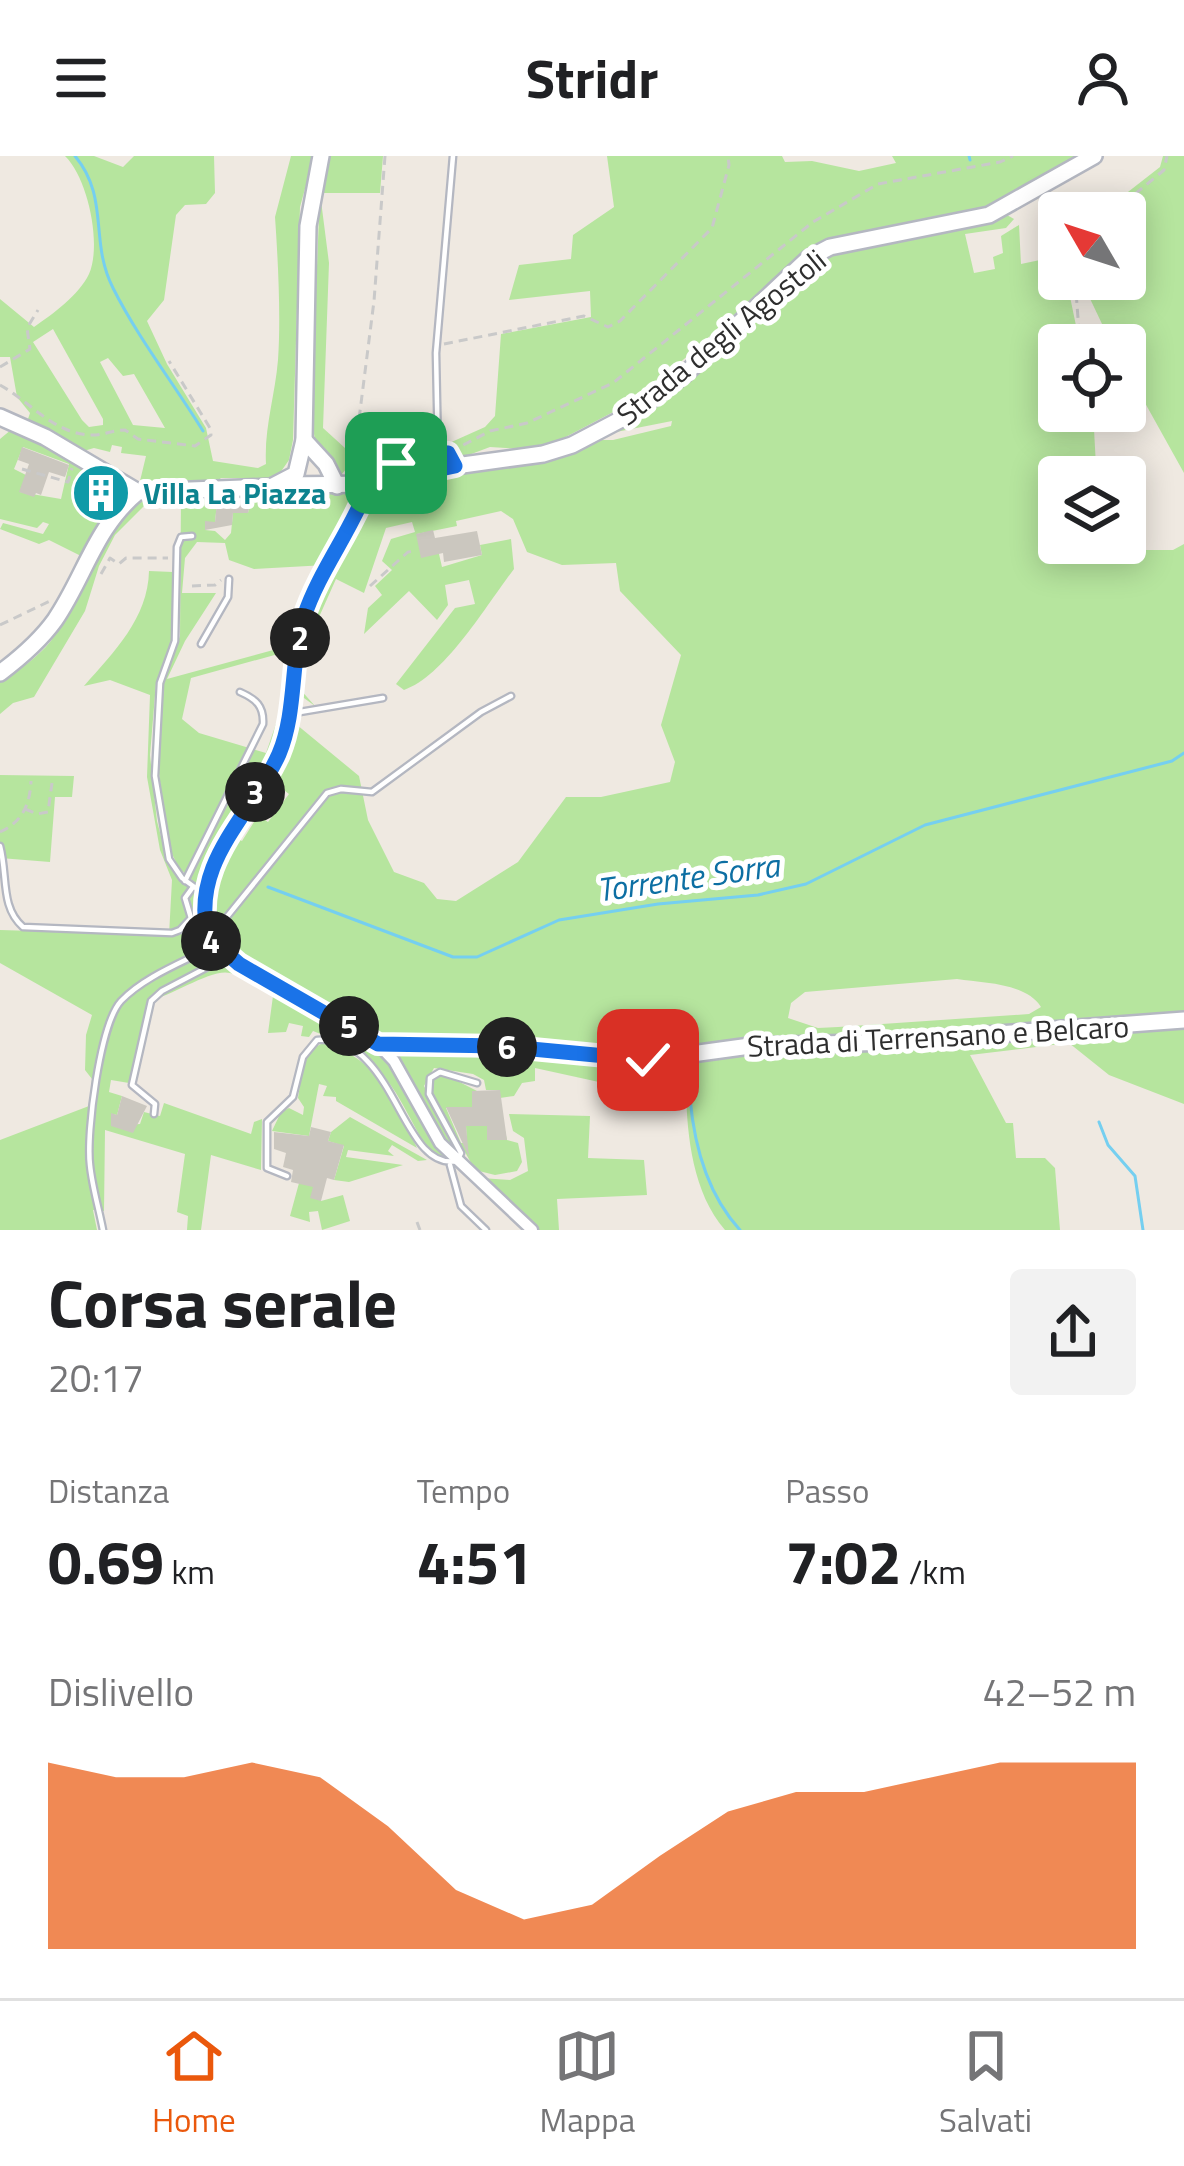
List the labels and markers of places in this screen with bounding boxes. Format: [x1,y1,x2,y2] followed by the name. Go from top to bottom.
[345,412,447,514] pin
[70,462,132,524] building icon: Villa La Piazza
[143,470,326,516] place label: Villa La Piazza
[270,608,330,668] pin: 2
[225,762,285,822] pin: 3
[181,911,241,971] pin: 4
[319,996,379,1056] pin: 5
[597,1009,699,1111] pin
[477,1017,537,1077] pin: 6

